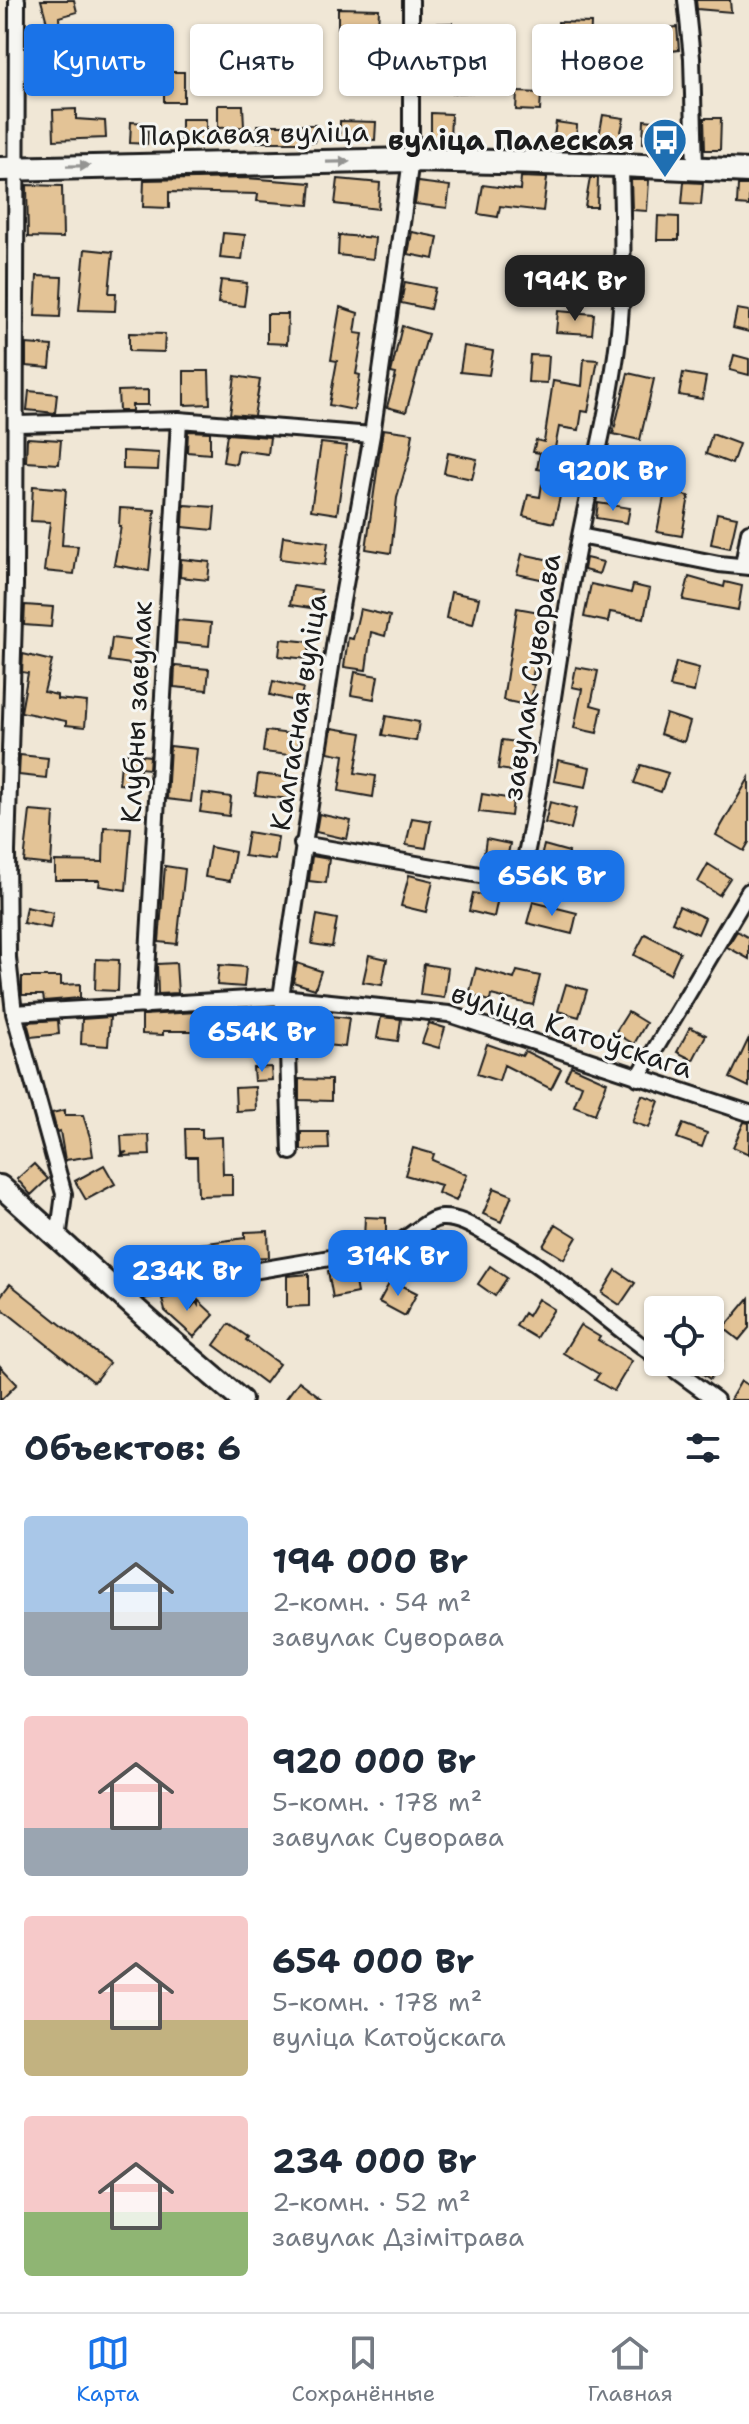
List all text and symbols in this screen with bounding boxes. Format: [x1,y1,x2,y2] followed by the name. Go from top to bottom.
[24,24,174,96] chip: Купить
[190,24,323,96] chip: Снять
[339,24,516,96] chip: Фильтры
[532,24,673,96] chip: Новое
[139,112,369,154] street label: Паркавая вуліца
[641,116,689,179] bus stop icon: вуліца Палеская
[388,121,634,159] place label: вуліца Палеская
[326,155,351,168] one-way arrow
[66,160,91,172] one-way arrow
[501,255,649,323] pin: 194K Br
[523,263,627,298] text: 194K Br
[539,445,687,513] pin: 920K Br
[558,453,668,488] text: 920K Br
[493,551,569,803] street label: завулак Суворава
[260,591,336,833] street label: Калгасная вуліца
[111,600,161,824] street label: Клубны завулак
[478,850,626,918] pin: 656K Br
[497,858,607,893] text: 656K Br
[446,973,698,1087] street label: вуліца Катоўскага
[188,1006,336,1074] pin: 654K Br
[208,1014,316,1049] text: 654K Br
[324,1230,472,1298] pin: 314K Br
[346,1238,450,1273] text: 314K Br
[113,1245,261,1313] pin: 234K Br
[132,1253,242,1288] text: 234K Br
[644,1296,724,1376] map controls
[644,1296,724,1376] button: locate
[24,1425,241,1471] text: Объектов: 6
[681,1426,725,1470] icon: filters
[272,1538,468,1584] text: 194 000 Br
[88,1548,184,1644] icon: home
[272,1584,472,1619] text: 2-комн. · 54 m²
[272,1619,504,1654] text: завулак Суворава
[272,1738,476,1784] text: 920 000 Br
[88,1748,184,1844] icon: home
[272,1784,482,1819] text: 5-комн. · 178 m²
[272,1819,504,1854] text: завулак Суворава
[272,1938,474,1984] text: 654 000 Br
[88,1948,184,2044] icon: home
[272,1984,482,2019] text: 5-комн. · 178 m²
[272,2019,506,2054] text: вуліца Катоўскага
[272,2138,477,2184] text: 234 000 Br
[88,2148,184,2244] icon: home
[272,2184,471,2219] text: 2-комн. · 52 m²
[272,2219,524,2254] text: завулак Дзімітрава
[76,2331,139,2408] tab: Карта
[291,2331,435,2408] tab: Сохранённые
[588,2331,673,2408] tab: Главная

